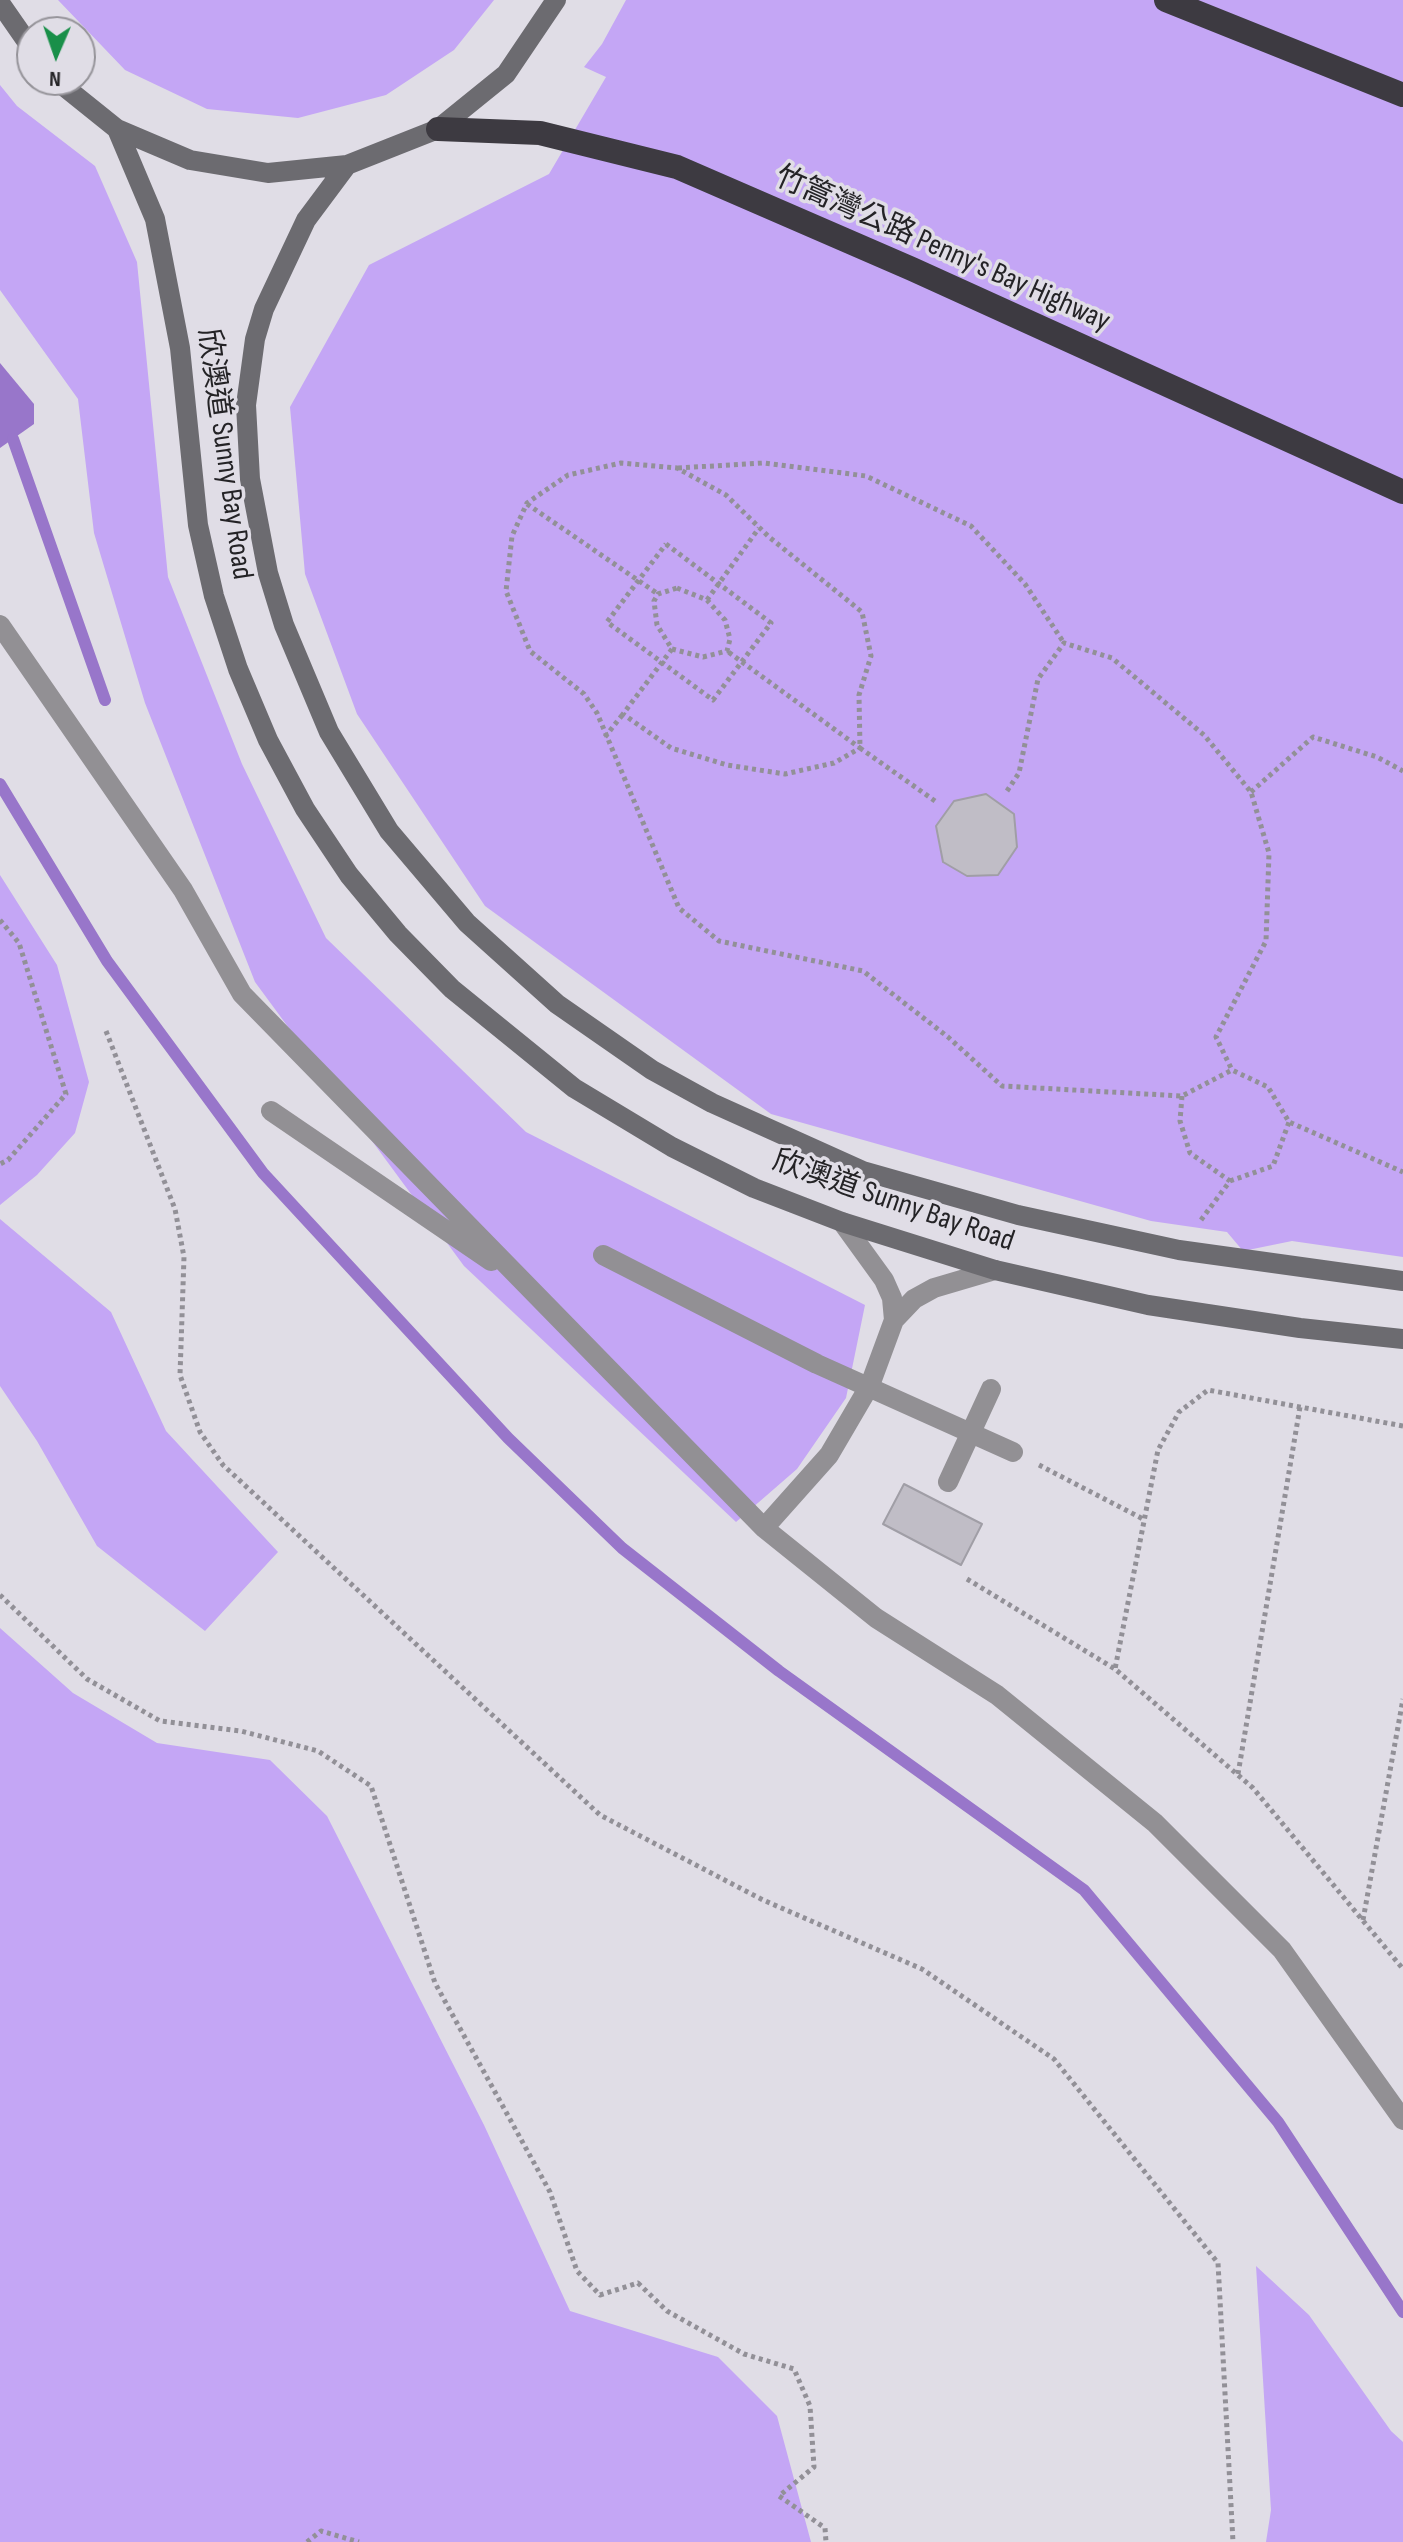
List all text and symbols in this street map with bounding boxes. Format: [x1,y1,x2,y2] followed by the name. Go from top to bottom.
[16,16,96,96] north arrow
[49,65,62,92] text: N
[769,160,1115,340] street label: 竹篙灣公路 Penny's Bay Highway
[189,326,259,582] street label: 欣澳道 Sunny Bay Road
[767,1144,1019,1260] street label: 欣澳道 Sunny Bay Road

